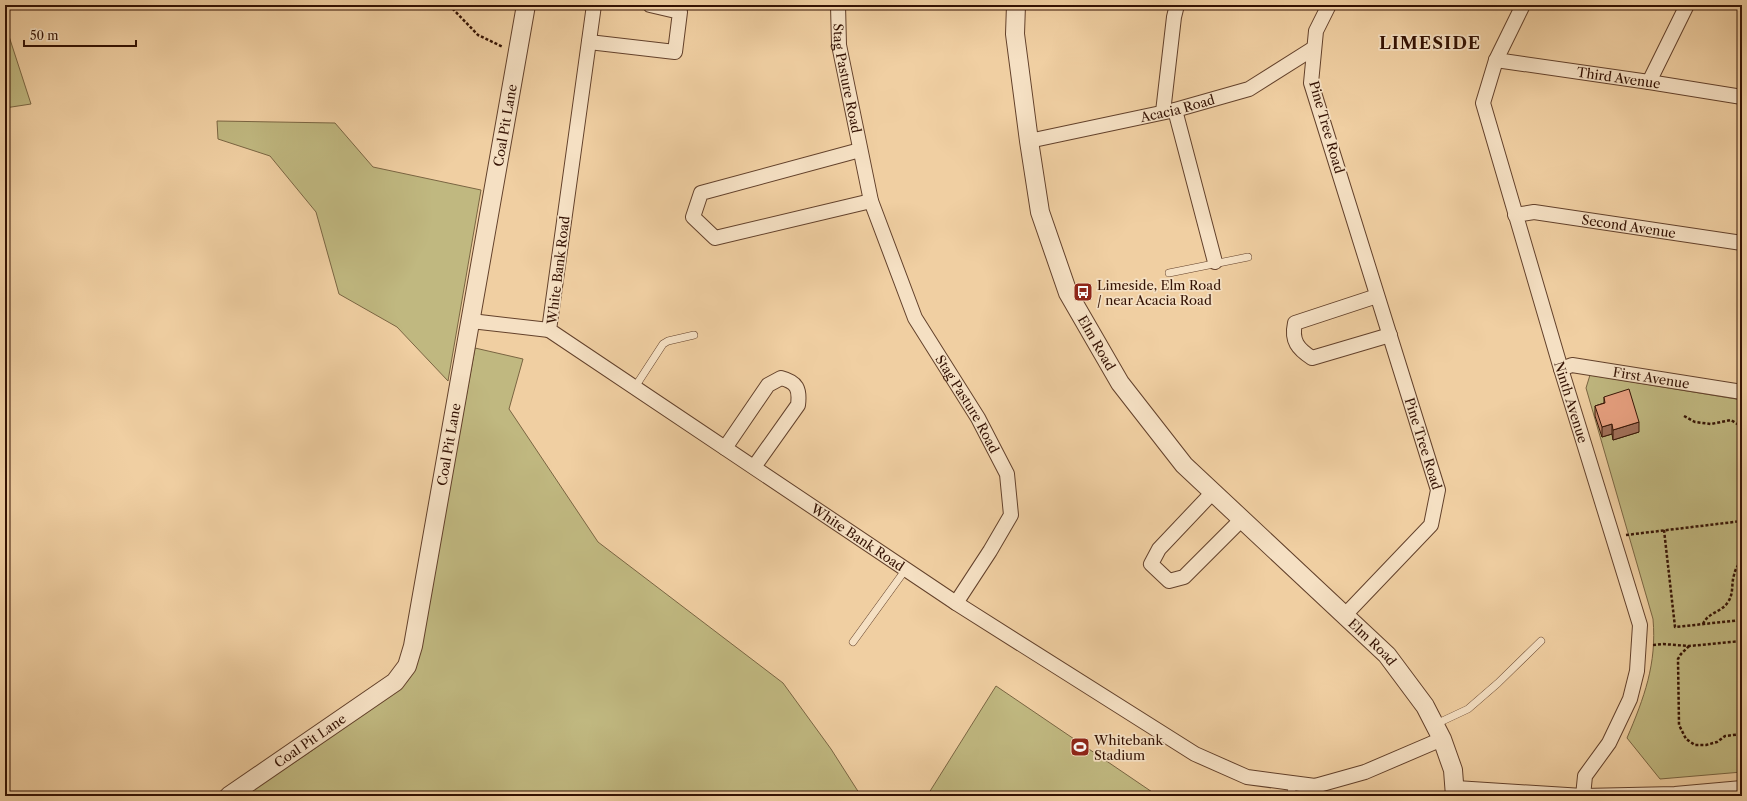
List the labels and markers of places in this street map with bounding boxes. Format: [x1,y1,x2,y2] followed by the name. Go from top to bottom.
[1097,277,1221,308] place label: Limeside, Elm Road / near Acacia Road
[1072,281,1094,303] bus stop icon: Limeside, Elm Road / near Acacia Road
[1093,732,1163,763] place label: Whitebank Stadium
[1069,736,1091,758] sports icon: Whitebank Stadium

